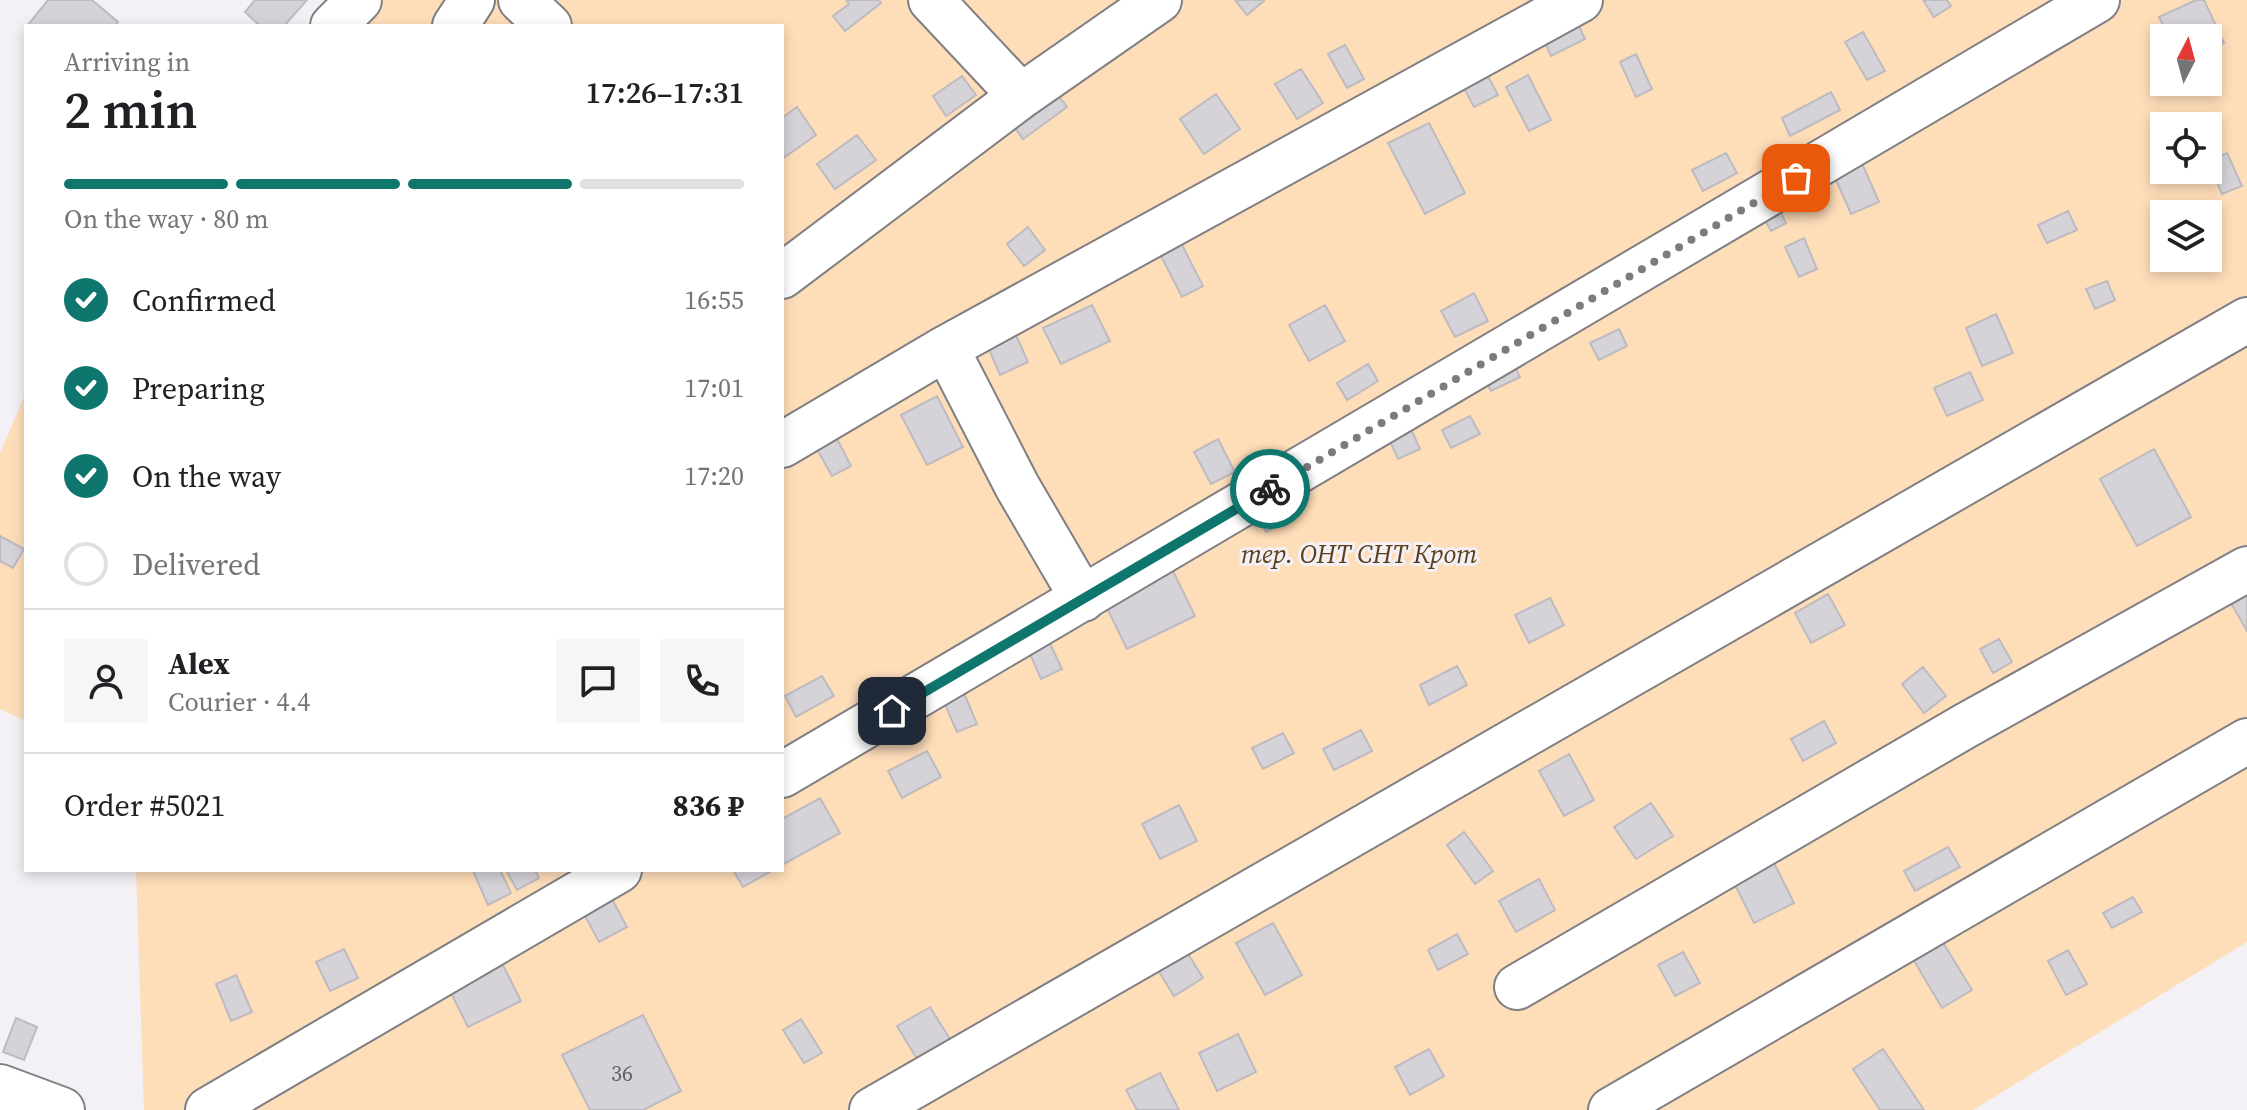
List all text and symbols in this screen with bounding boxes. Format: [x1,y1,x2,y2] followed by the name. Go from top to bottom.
[2150,24,2222,96] north arrow
[2150,24,2222,272] map controls
[64,44,190,80] text: Arriving in
[585,72,744,113] text: 17:26–17:31
[64,74,197,145] text: 2 min
[2150,112,2222,184] button: locate
[1762,144,1830,212] pin
[1774,156,1818,200] icon: bag
[2150,200,2222,272] button: layers
[64,201,269,237] text: On the way · 80 m
[64,278,108,322] icon: check
[132,280,276,321] text: Confirmed
[684,282,744,318] text: 16:55
[64,366,108,410] icon: check
[132,368,265,409] text: Preparing
[684,370,744,406] text: 17:01
[1230,449,1310,529] courier
[64,454,108,498] icon: check
[132,456,281,497] text: On the way
[684,458,744,494] text: 17:20
[1248,467,1292,511] icon: bike
[1241,536,1477,572] park label: тер. ОНТ СНТ Крот
[132,544,260,585] text: Delivered
[64,639,148,723] button: person
[556,639,640,723] button: chat
[660,639,744,723] button: phone
[168,643,230,684] text: Alex
[858,677,926,745] pin
[168,684,310,720] text: Courier · 4.4
[870,689,914,733] icon: home
[64,785,225,826] text: Order #5021
[673,785,744,826] text: 836 ₽
[611,1058,633,1088] house number: 36

